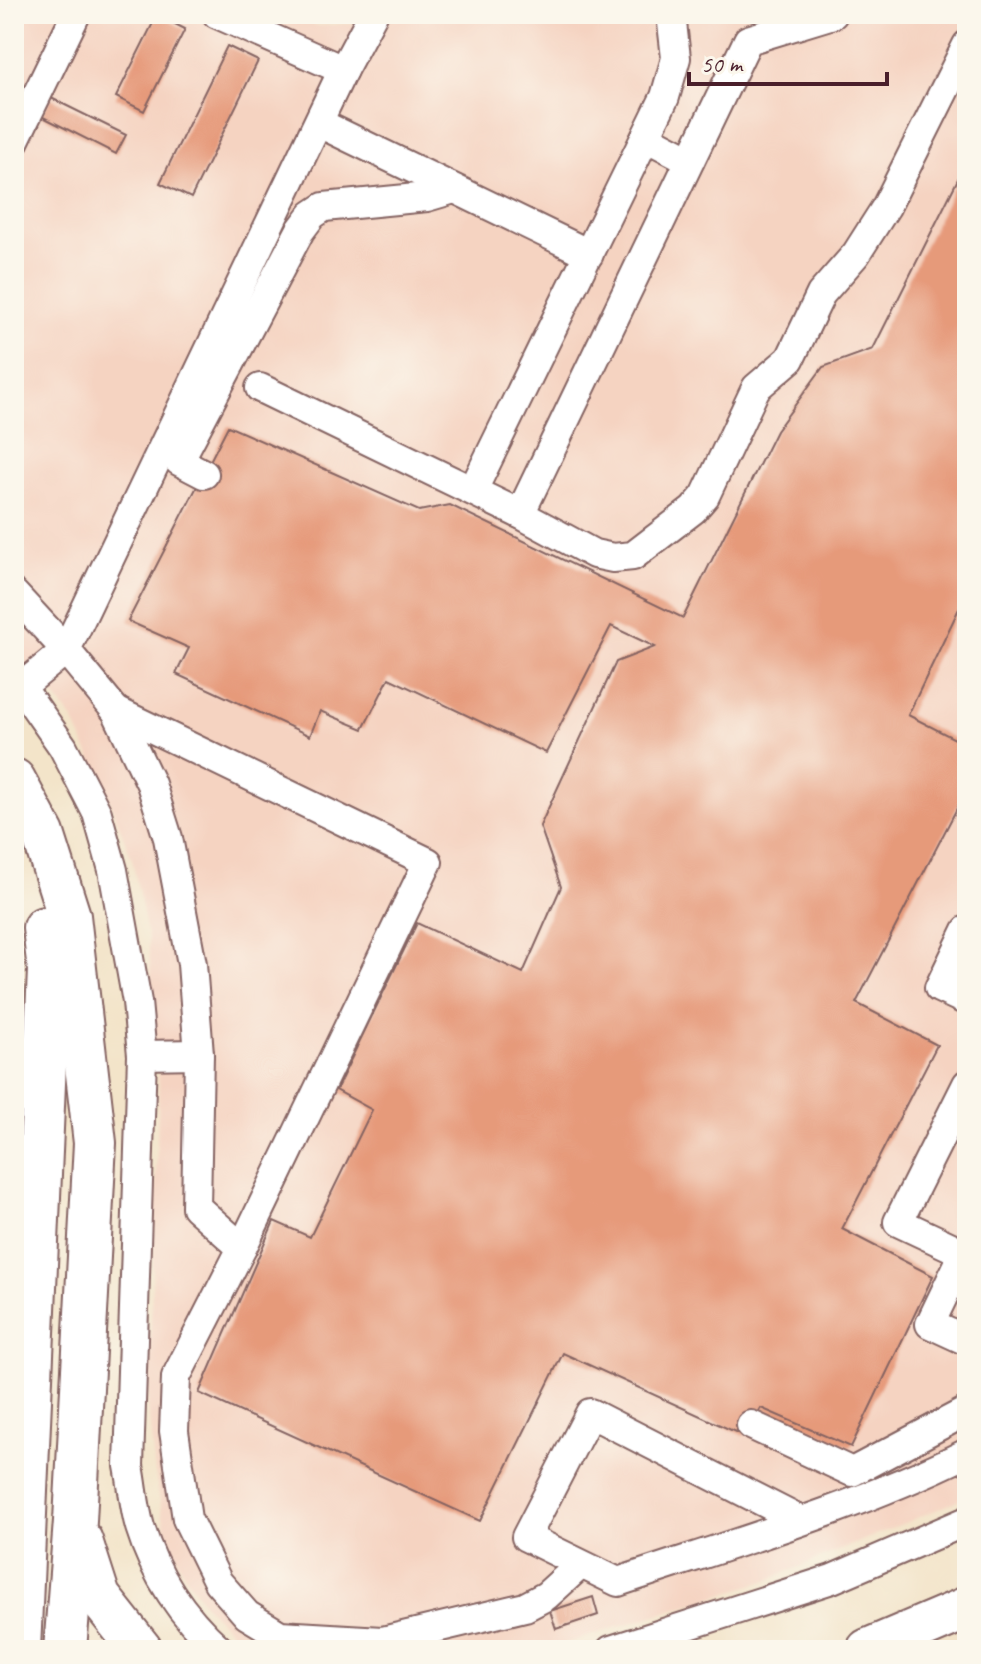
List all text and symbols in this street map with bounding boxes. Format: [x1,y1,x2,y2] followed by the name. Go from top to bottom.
[689,36,887,86] scale bar
[701,49,744,79] text: 50 m

